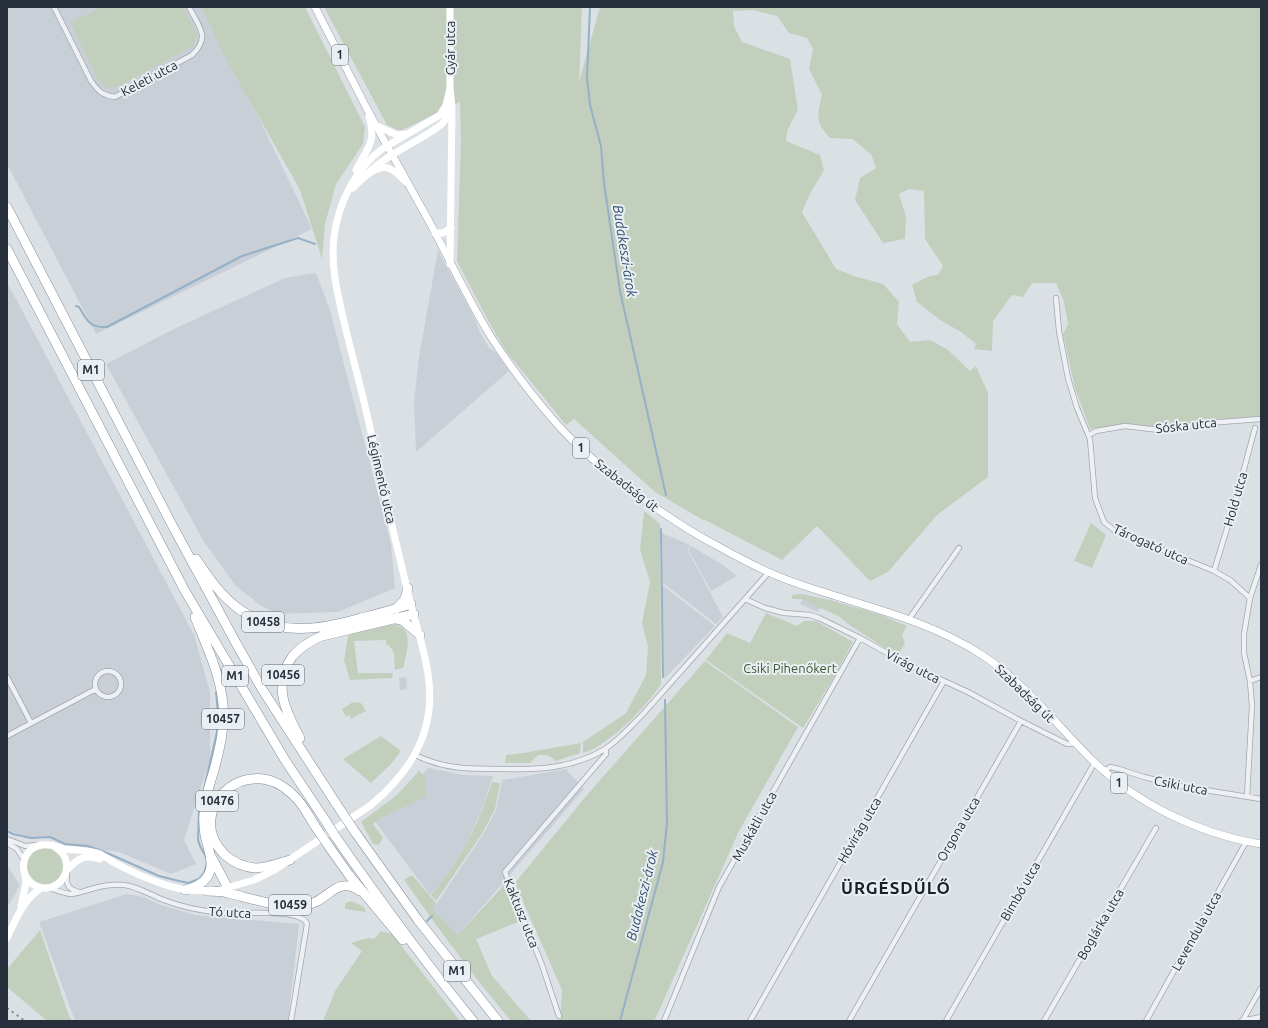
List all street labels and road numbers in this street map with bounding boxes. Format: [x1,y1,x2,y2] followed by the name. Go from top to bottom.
[443,21,457,75] street label: Gyár utca
[332,45,348,65] road number: 1
[118,57,180,99] street label: Keleti utca
[78,360,104,380] road number: M1
[1155,415,1217,435] street label: Sóska utca
[365,433,399,525] street label: Légimentő utca
[573,438,589,458] road number: 1
[592,456,662,514] street label: Szabadság út
[1221,470,1249,528] street label: Hold utca
[1111,521,1191,567] street label: Tárogató utca
[242,612,284,632] road number: 10458
[884,646,942,686] street label: Virág utca
[993,661,1057,725] street label: Szabadság út
[262,665,304,685] road number: 10456
[222,666,248,686] road number: M1
[202,709,244,729] road number: 10457
[1111,773,1127,793] road number: 1
[1153,773,1209,797] street label: Csiki utca
[729,789,779,863] street label: Muskátli utca
[196,791,238,811] road number: 10476
[934,794,982,864] street label: Orgona utca
[835,795,883,865] street label: Hóvirág utca
[997,859,1043,923] street label: Bimbó utca
[502,876,542,950] street label: Kaktusz utca
[1074,886,1126,962] street label: Boglárka utca
[1169,889,1223,973] street label: Levendula utca
[269,895,311,915] road number: 10459
[208,904,252,920] street label: Tó utca
[444,961,470,981] road number: M1

